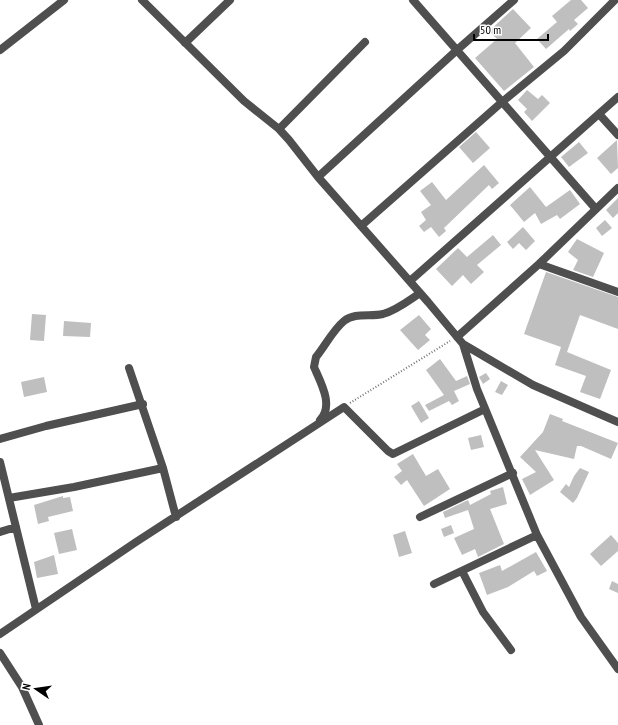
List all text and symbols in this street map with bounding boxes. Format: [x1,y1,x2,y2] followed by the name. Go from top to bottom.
[474,16,548,42] scale bar
[480,22,501,37] text: 50 m
[16,669,56,709] north arrow
[19,682,34,691] text: N

